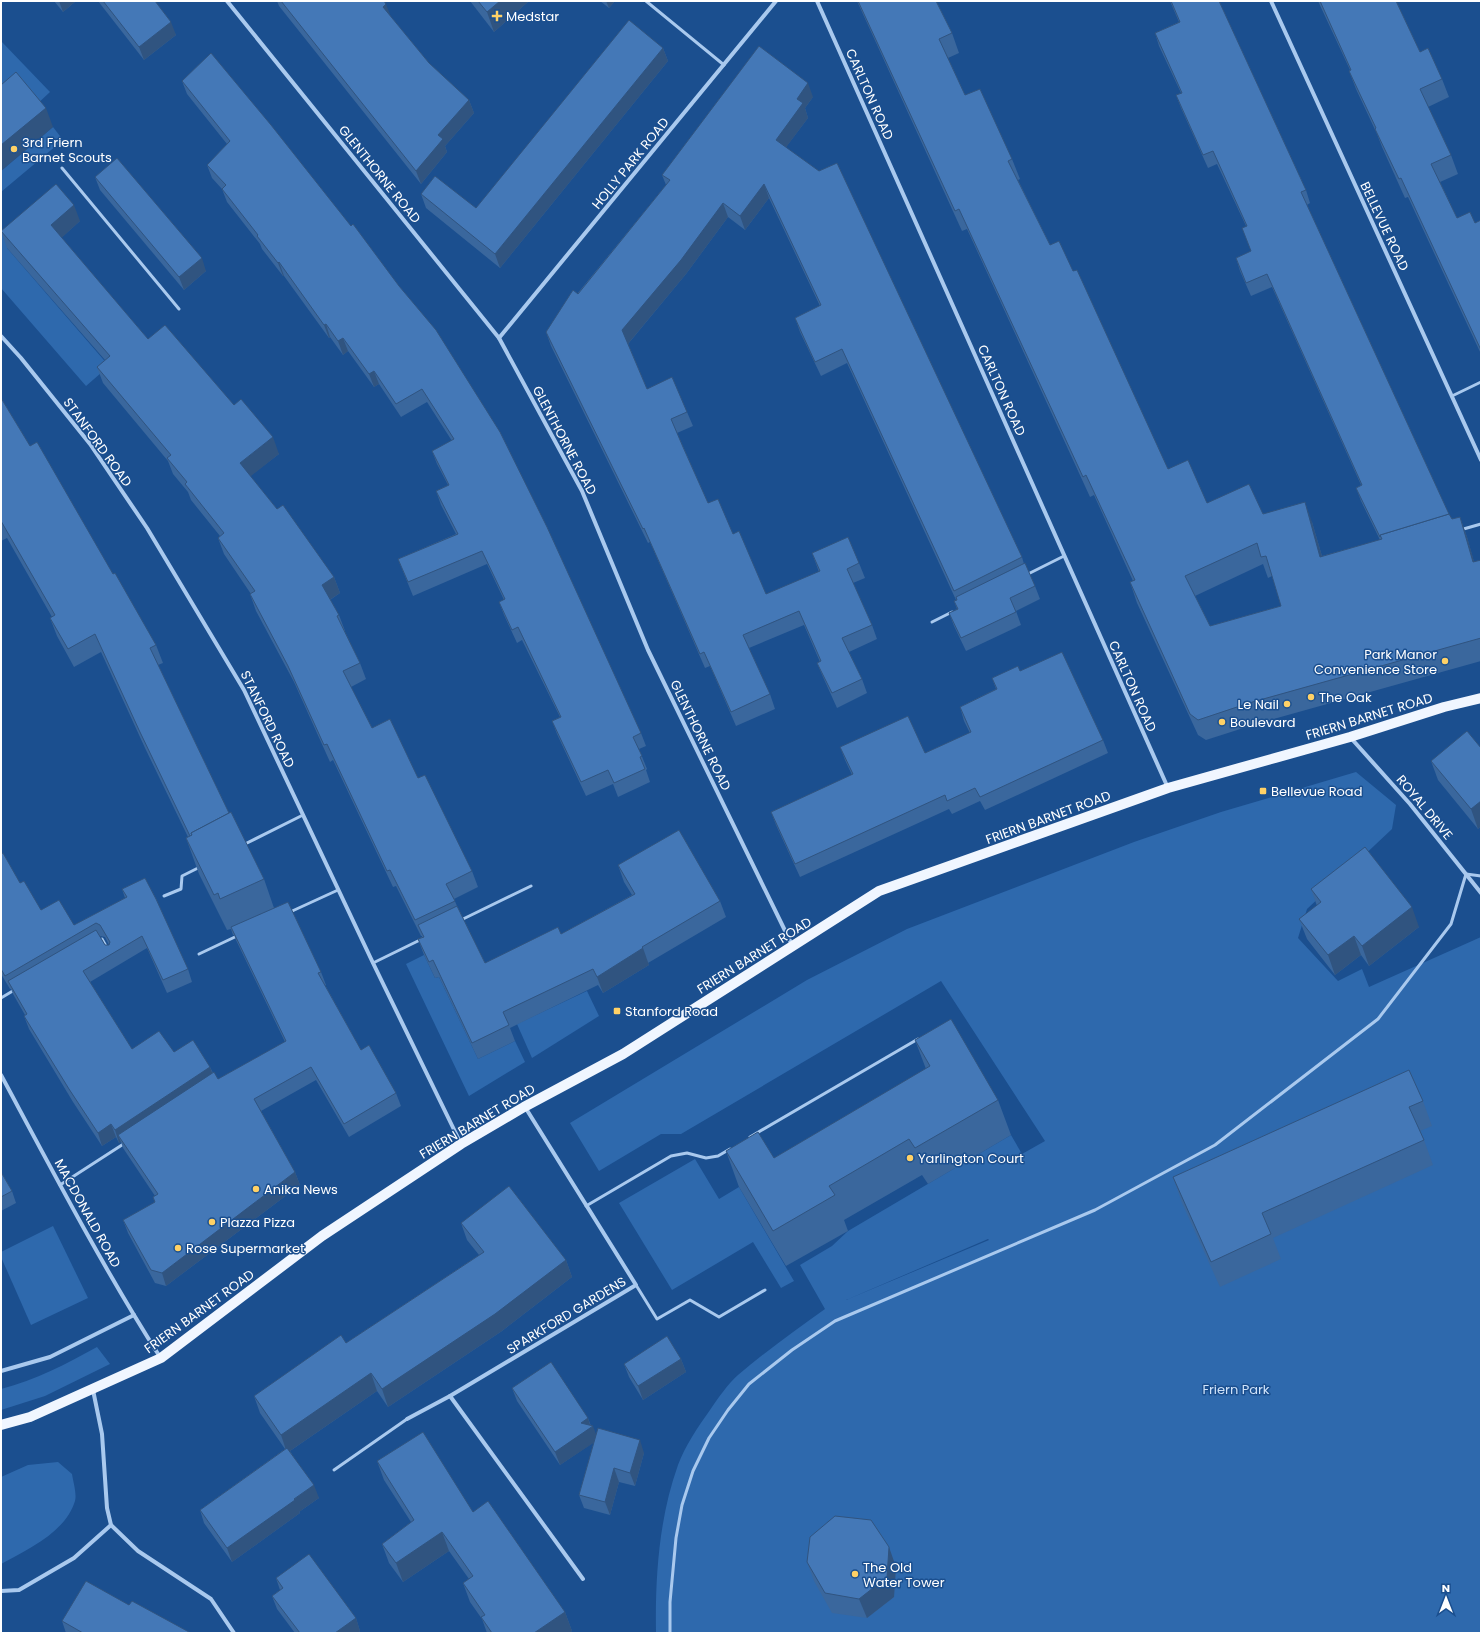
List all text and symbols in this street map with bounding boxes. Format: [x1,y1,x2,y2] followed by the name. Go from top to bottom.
[506,7,559,26] place label: Medstar
[491,10,503,22] marker: Medstar
[841,45,898,143] street label: CARLTON ROAD
[587,113,673,213] street label: HOLLY PARK ROAD
[334,121,425,227] street label: GLENTHORNE ROAD
[22,133,112,167] place label: 3rd Friern Barnet Scouts
[9,144,19,154] marker: 3rd Friern Barnet Scouts
[1356,179,1414,274] street label: BELLEVUE ROAD
[973,341,1030,439] street label: CARLTON ROAD
[528,382,601,498] street label: GLENTHORNE ROAD
[59,394,136,491] street label: STANFORD ROAD
[1104,637,1161,735] street label: CARLTON ROAD
[1314,645,1437,679] place label: Park Manor Convenience Store
[1440,656,1450,666] marker: Park Manor Convenience Store
[236,667,299,771] street label: STANFORD ROAD
[665,677,736,794] street label: GLENTHORNE ROAD
[1303,688,1435,745] street label: FRIERN BARNET ROAD
[1319,688,1372,707] place label: The Oak
[1306,692,1316,702] marker: The Oak
[1238,695,1279,714] place label: Le Nail
[1282,699,1292,709] marker: Le Nail
[1230,713,1296,732] place label: Boulevard
[1217,717,1227,727] marker: Boulevard
[1392,771,1457,844] street label: ROYAL DRIVE
[1271,782,1362,801] place label: Bellevue Road
[983,786,1113,849] street label: FRIERN BARNET ROAD
[1258,786,1268,796] marker: Bellevue Road
[693,912,815,998] street label: FRIERN BARNET ROAD
[625,1002,718,1021] place label: Stanford Road
[612,1006,622,1016] marker: Stanford Road
[416,1079,539,1164] street label: FRIERN BARNET ROAD
[918,1149,1024,1168] place label: Yarlington Court
[905,1153,915,1163] marker: Yarlington Court
[50,1155,125,1271] street label: MACDONALD ROAD
[264,1180,338,1199] place label: Anika News
[251,1184,261,1194] marker: Anika News
[220,1213,295,1232] place label: Plazza Pizza
[207,1217,217,1227] marker: Plazza Pizza
[186,1239,305,1258] place label: Rose Supermarket
[173,1243,183,1253] marker: Rose Supermarket
[140,1265,258,1358] street label: FRIERN BARNET ROAD
[503,1272,630,1359] street label: SPARKFORD GARDENS
[1202,1380,1270,1399] park label: Friern Park
[863,1558,945,1592] place label: The Old Water Tower
[850,1569,860,1579] marker: The Old Water Tower
[1426,1578,1466,1618] north arrow
[1442,1580,1450,1596] text: N

